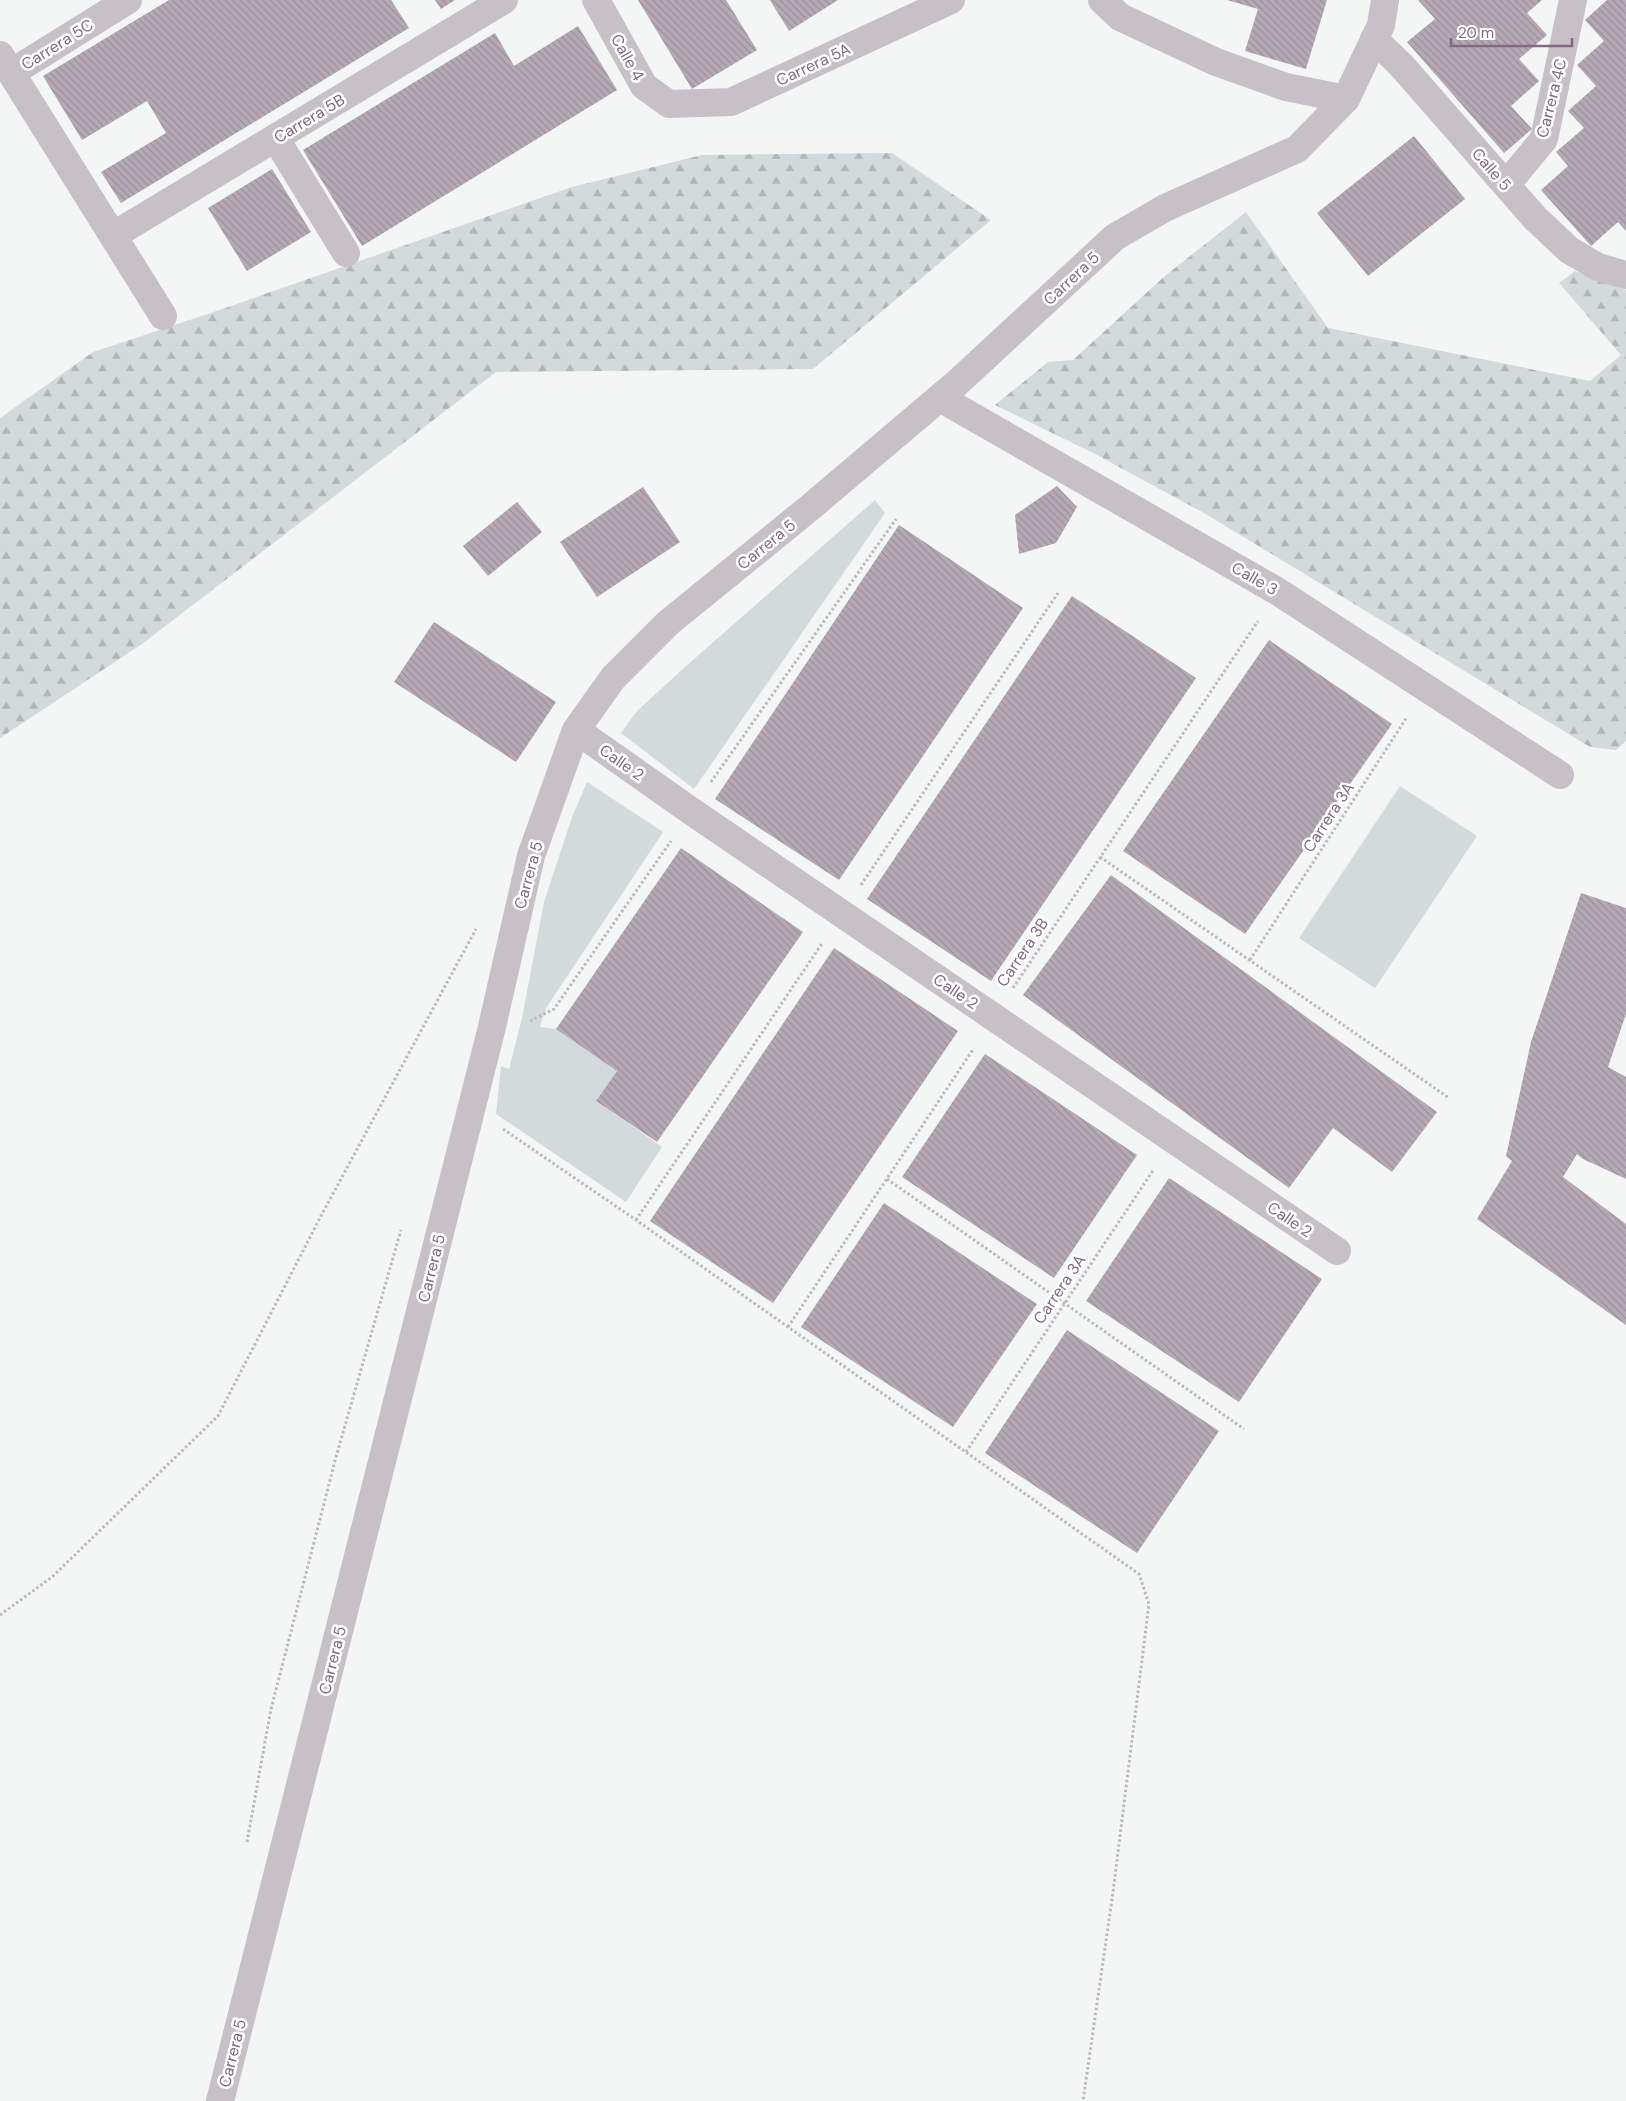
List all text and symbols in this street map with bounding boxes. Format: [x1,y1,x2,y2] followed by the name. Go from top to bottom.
[17,14,97,75] street label: Carrera 5C
[1451,15,1572,47] scale bar
[1458,23,1494,43] text: 20 m
[606,30,649,85] street label: Calle 4
[773,38,854,91] street label: Carrera 5A
[1532,56,1571,140] street label: Carrera 4C
[270,89,349,148] street label: Carrera 5B
[1467,143,1516,195] street label: Calle 5
[1039,247,1104,310] street label: Carrera 5
[733,514,800,574] street label: Carrera 5
[1228,557,1282,600] street label: Calle 3
[595,740,648,785] street label: Calle 2
[1298,778,1359,856] street label: Carrera 3A
[509,839,548,911] street label: Carrera 5
[992,914,1053,991] street label: Carrera 3B
[929,969,982,1014] street label: Calle 2
[1263,1197,1316,1242] street label: Calle 2
[413,1232,450,1304] street label: Carrera 5
[1029,1250,1090,1328] street label: Carrera 3A
[314,1624,351,1696] street label: Carrera 5
[214,2017,251,2089] street label: Carrera 5

